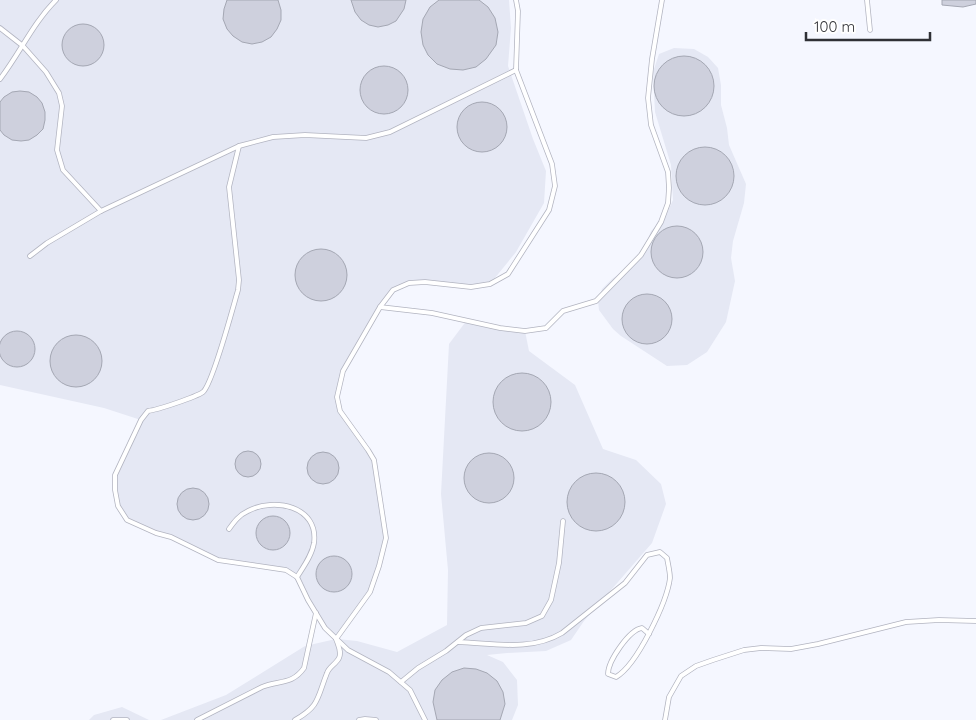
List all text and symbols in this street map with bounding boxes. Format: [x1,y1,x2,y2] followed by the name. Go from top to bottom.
[806,10,930,42] scale bar
[814,17,855,36] text: 100 m

